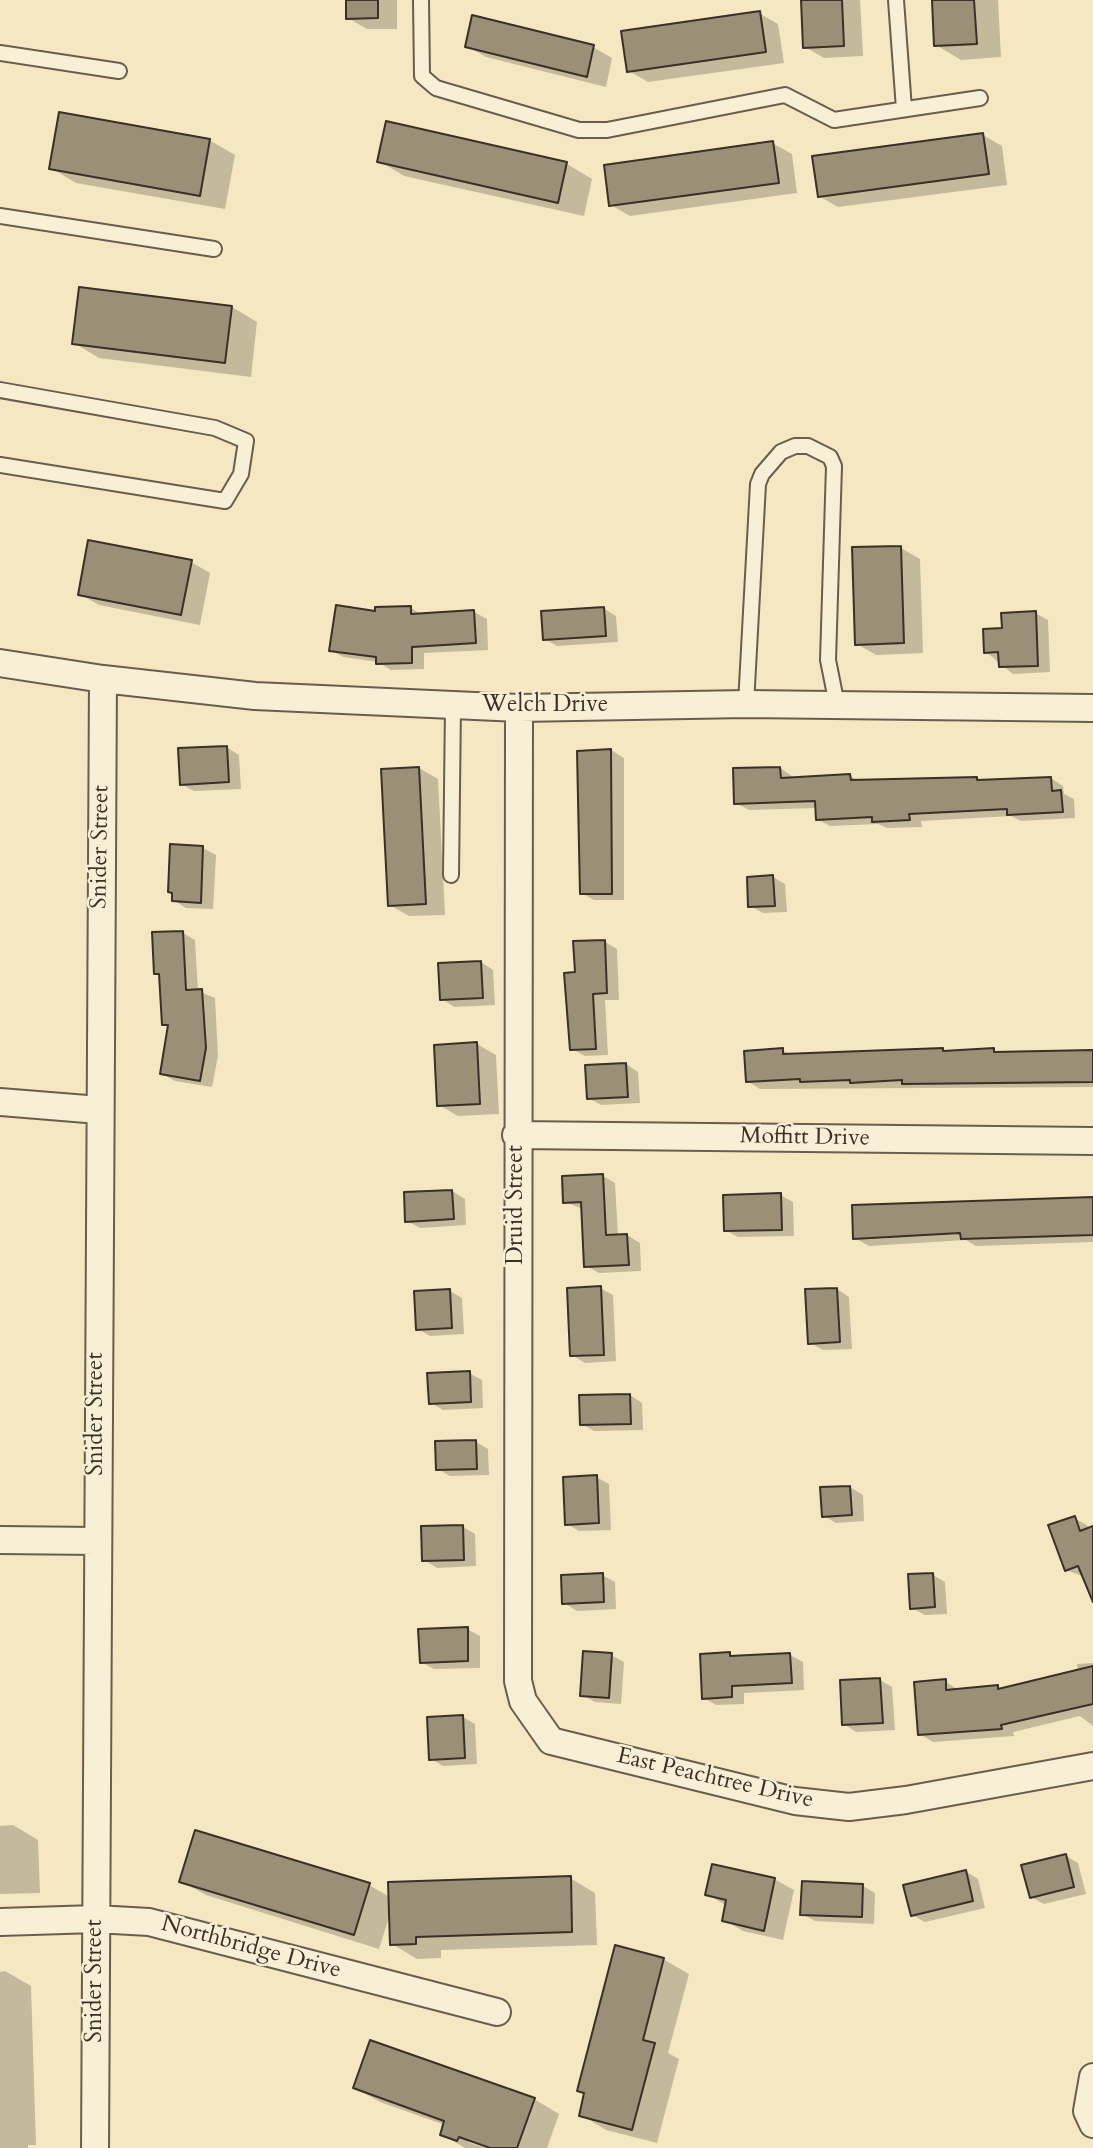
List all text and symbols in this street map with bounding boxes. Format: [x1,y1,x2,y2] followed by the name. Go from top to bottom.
[482,692,608,720] street label: Welch Drive
[86,785,116,909] street label: Snider Street
[740,1123,870,1153] street label: Moffitt Drive
[503,1145,531,1265] street label: Druid Street
[83,1352,111,1476] street label: Snider Street
[614,1743,816,1815] street label: East Peachtree Drive
[158,1911,344,1985] street label: Northbridge Drive
[82,1919,110,2043] street label: Snider Street

